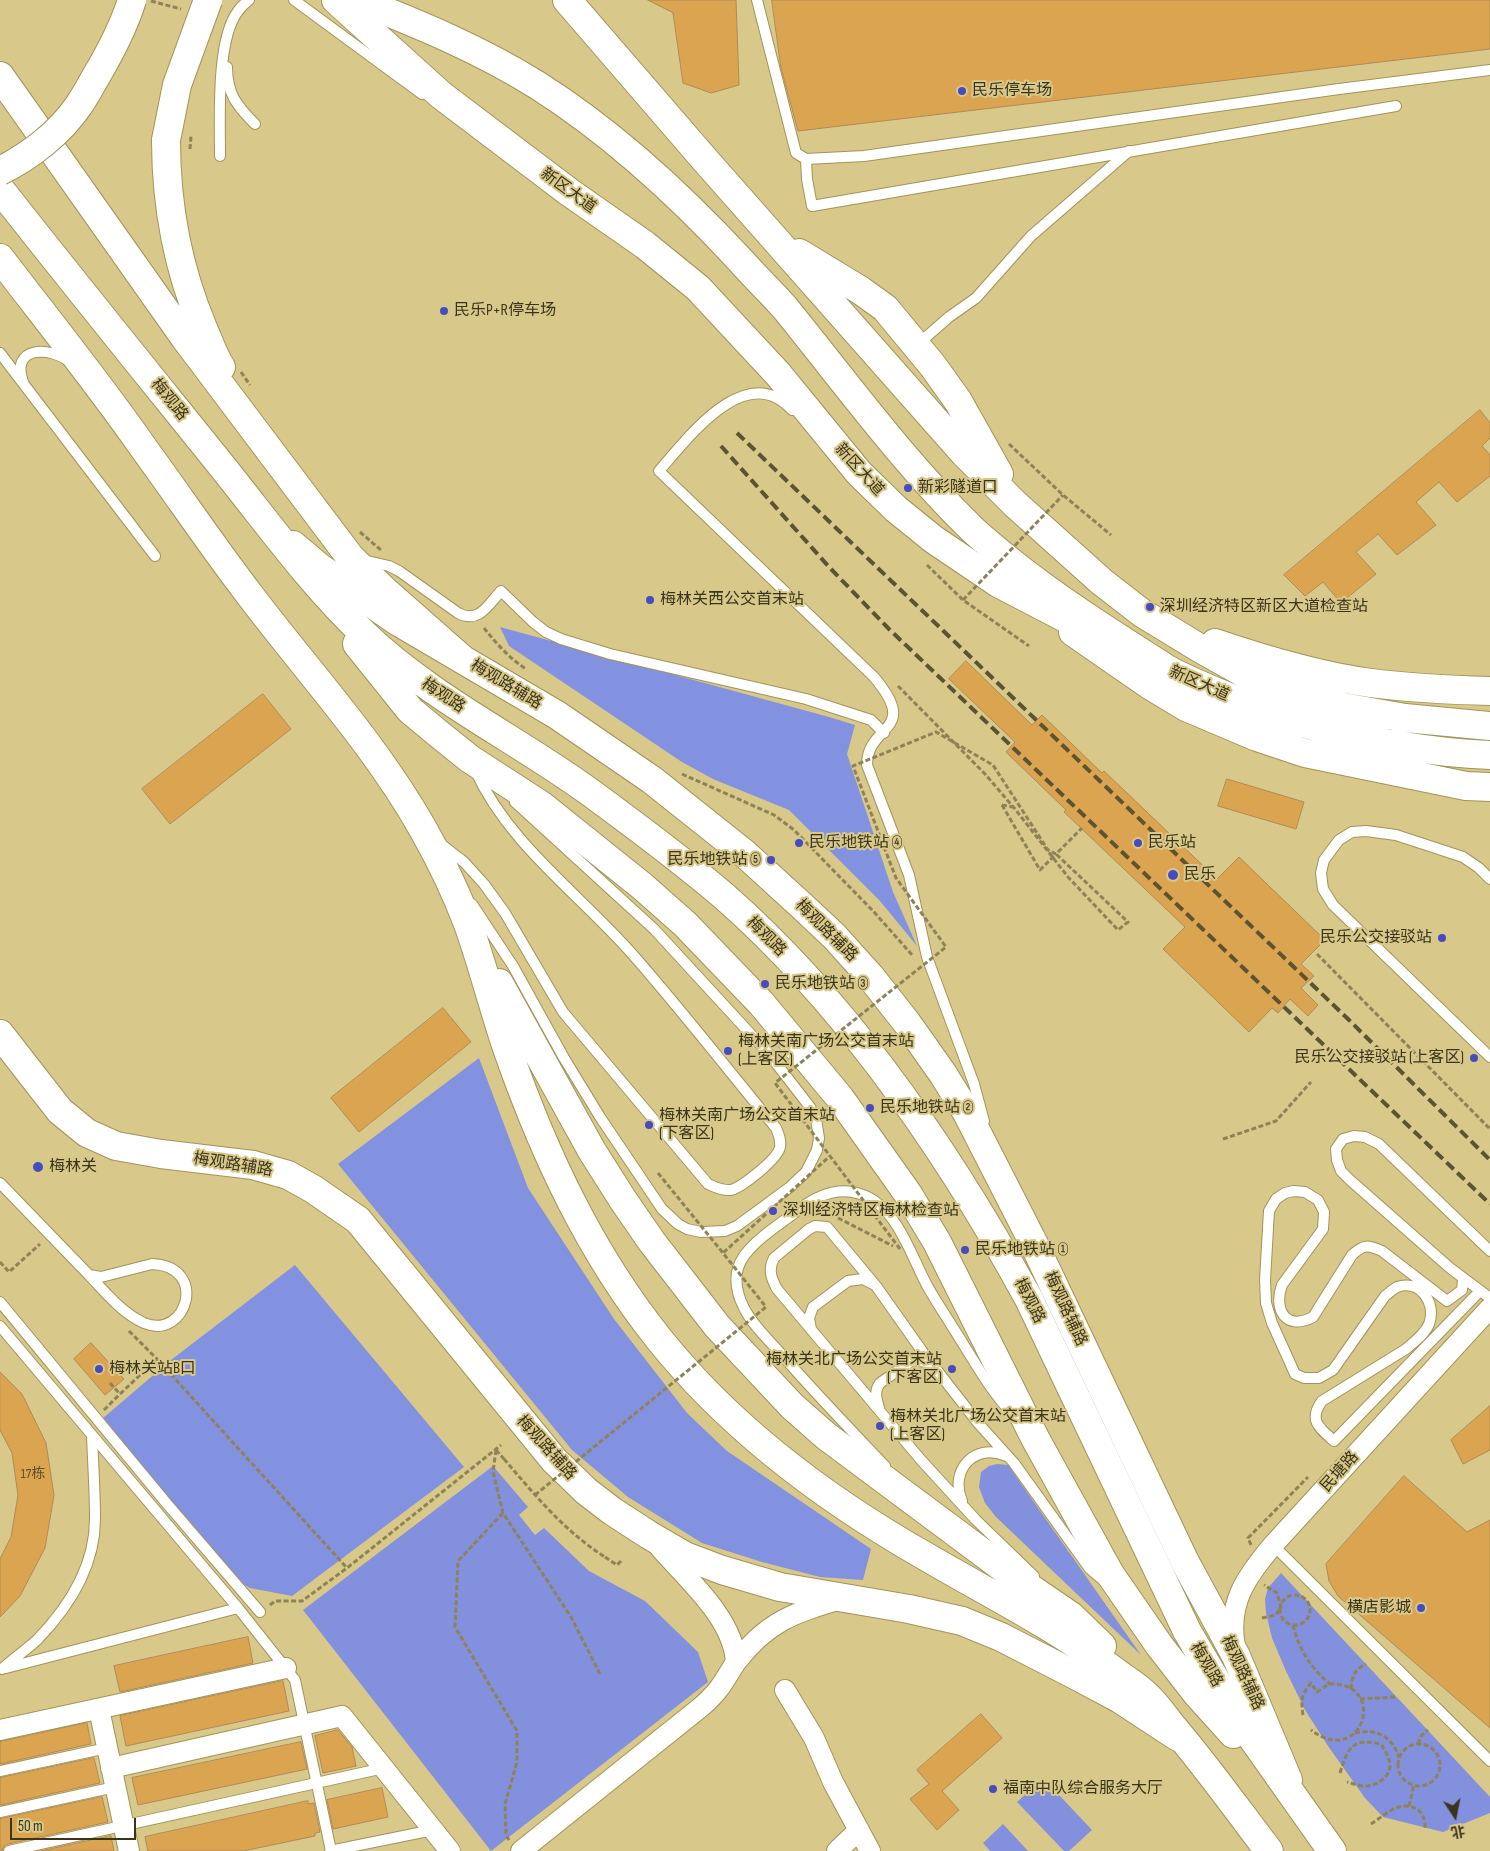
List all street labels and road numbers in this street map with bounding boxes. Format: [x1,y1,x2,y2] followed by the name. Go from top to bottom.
[536,164,600,218] street label: 新区大道
[146,375,192,425] street label: 梅观路
[830,440,888,500] street label: 新区大道
[467,656,545,714] street label: 梅观路辅路
[1166,662,1232,706] street label: 新区大道
[418,675,468,717] street label: 梅观路
[791,896,861,966] street label: 梅观路辅路
[742,913,790,961] street label: 梅观路
[192,1149,274,1181] street label: 梅观路辅路
[1039,1269,1091,1349] street label: 梅观路辅路
[1010,1275,1048,1327] street label: 梅观路
[512,1412,580,1484] street label: 梅观路辅路
[1317,1448,1363,1496] street label: 民塘路
[1216,1633,1268,1713] street label: 梅观路辅路
[1186,1639,1226,1691] street label: 梅观路

